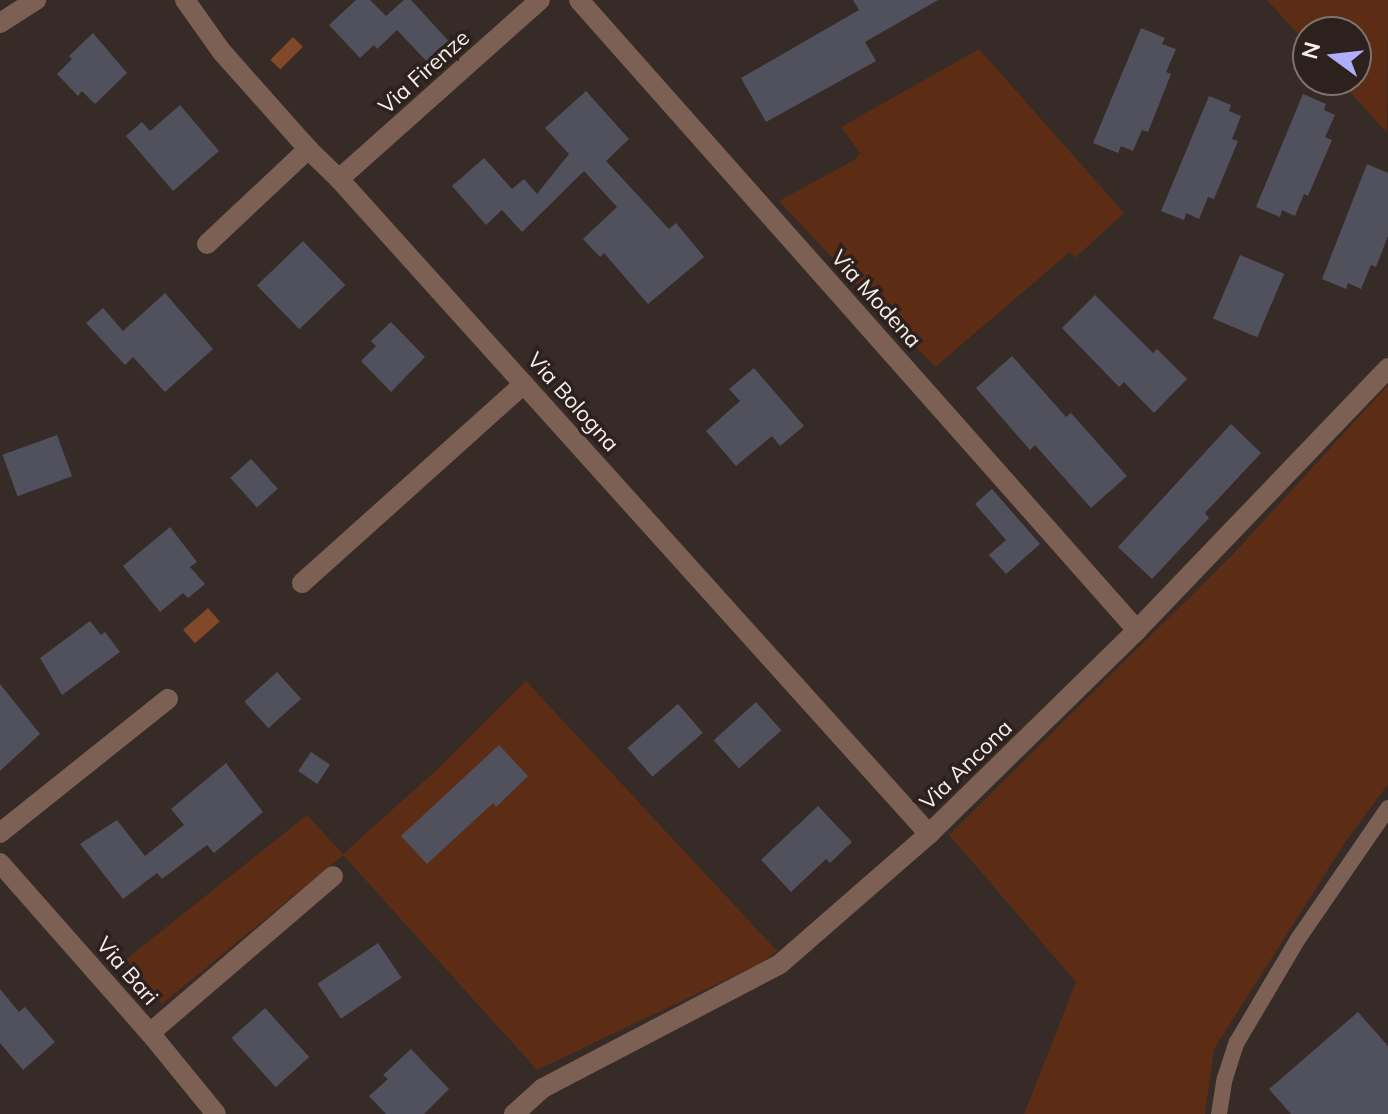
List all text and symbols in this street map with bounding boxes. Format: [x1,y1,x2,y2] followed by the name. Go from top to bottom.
[1292,16,1372,96] north arrow
[373,24,475,120] street label: Via Firenze
[1295,39,1326,62] text: N
[825,245,927,353] street label: Via Modena
[522,347,624,457] street label: Via Bologna
[914,715,1018,815] street label: Via Ancona
[90,932,164,1010] street label: Via Bari

